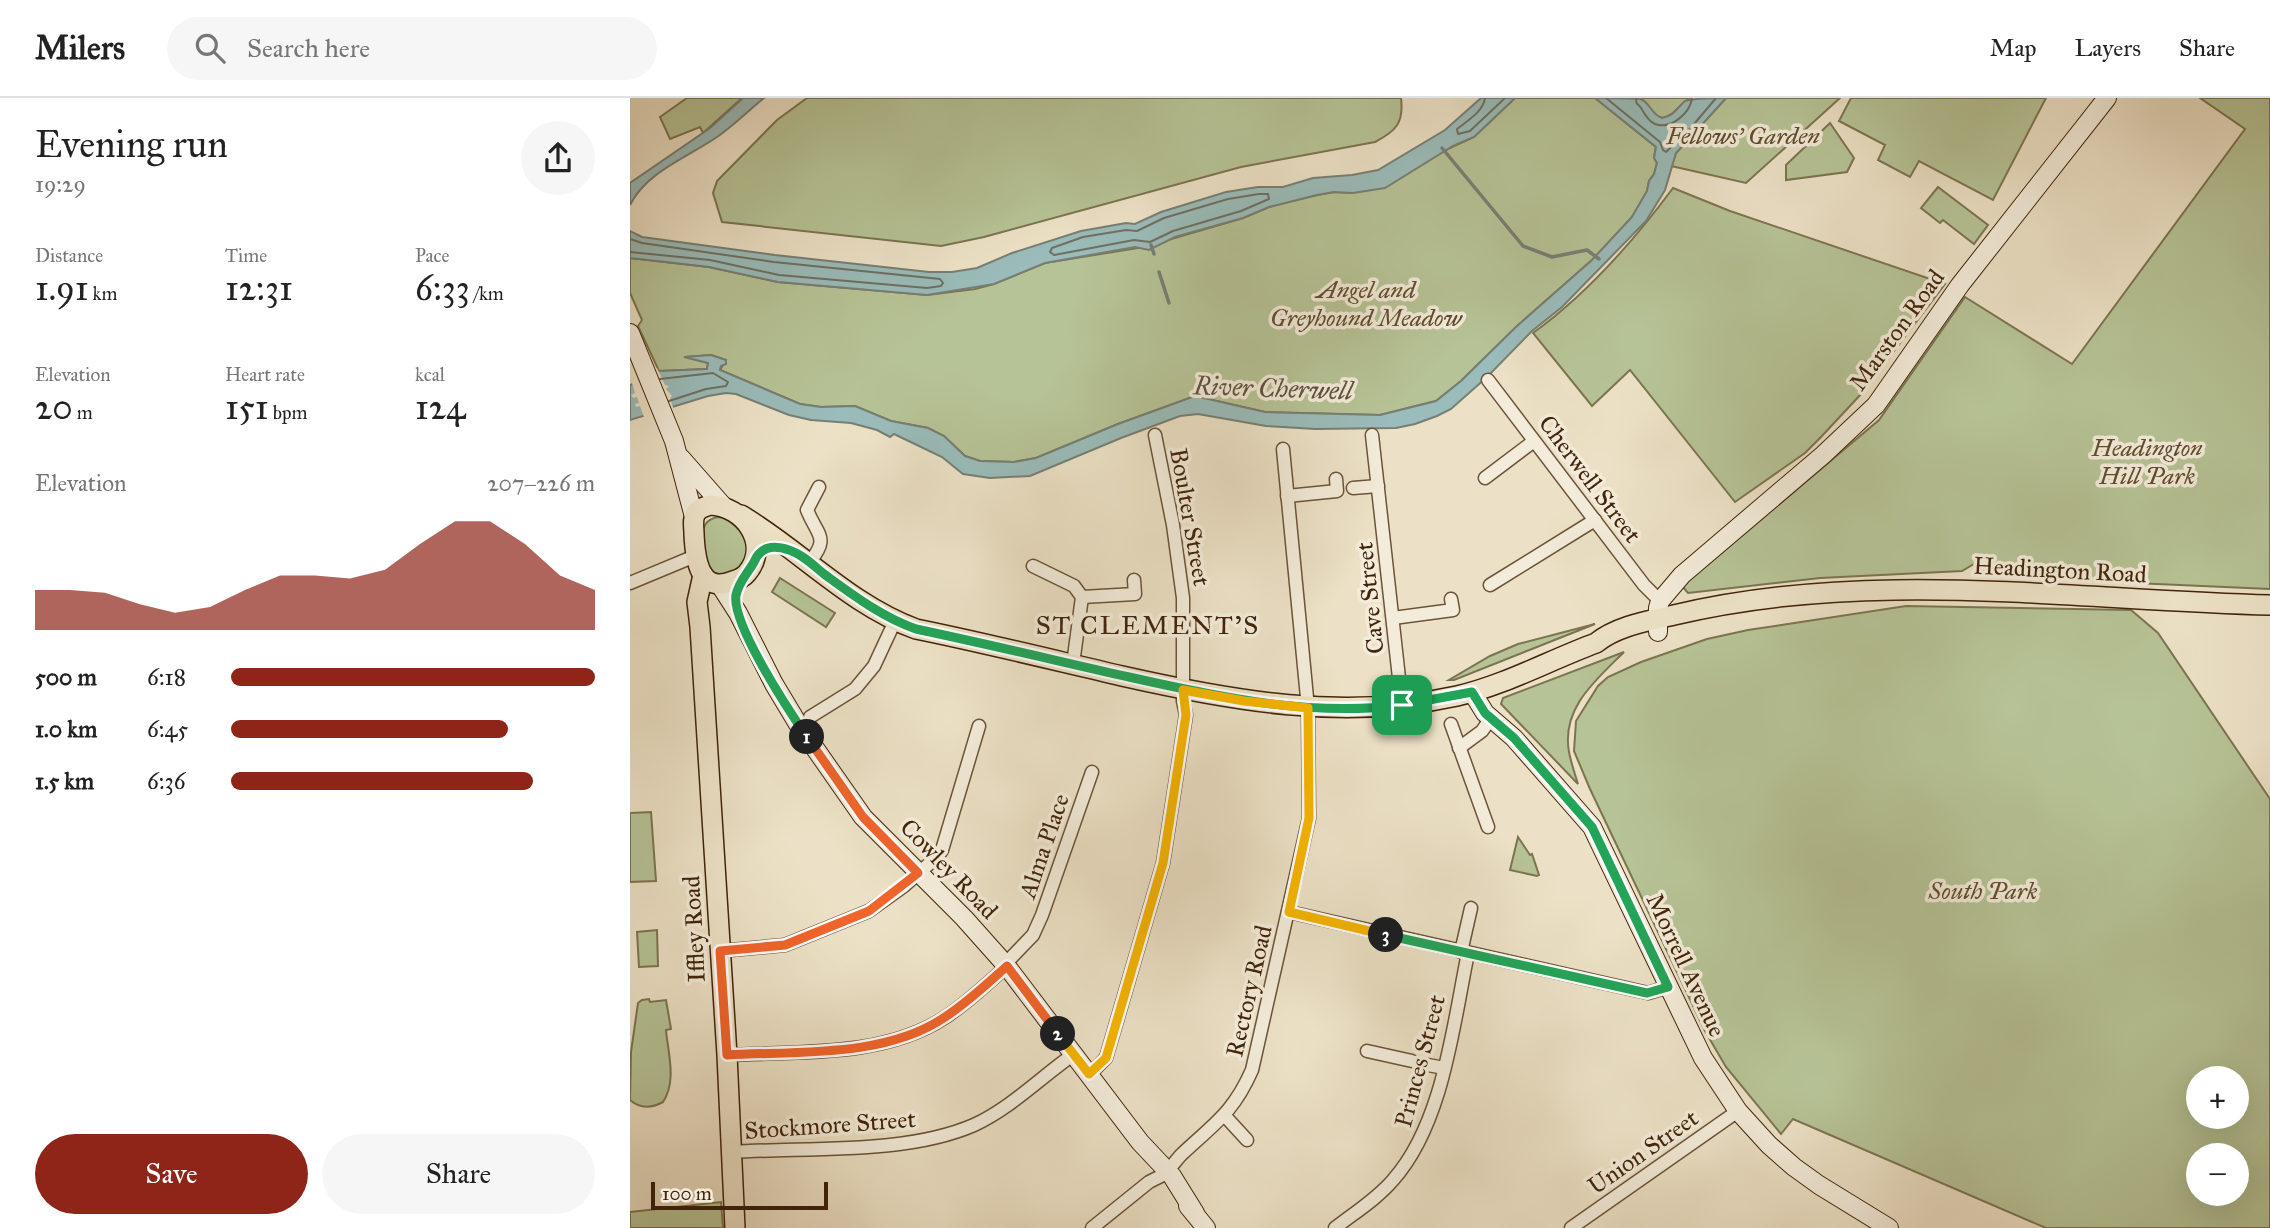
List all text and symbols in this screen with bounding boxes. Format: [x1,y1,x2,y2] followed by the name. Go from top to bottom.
[167,17,657,80] search box
[35,28,125,68] text: Milers
[191,29,229,67] icon: search
[247,32,370,64] text: Search here
[1990,33,2037,63] text: Map
[2075,33,2141,63] text: Layers
[2179,33,2235,63] text: Share
[35,121,228,167] text: Evening run
[521,121,595,195] button: share
[1665,121,1820,151] park label: Fellows' Garden
[35,170,86,198] text: 19:29
[35,244,103,267] text: Distance
[225,244,267,267] text: Time
[415,244,449,267] text: Pace
[1843,263,1951,397] street label: Marston Road
[35,267,88,310] text: 1.91
[225,267,293,310] text: 12:31
[415,267,470,310] text: 6:33
[1270,275,1463,333] park label: Angel and Greyhound Meadow
[88,282,117,305] text: km
[470,282,504,305] text: /km
[35,363,110,386] text: Elevation
[225,363,305,386] text: Heart rate
[415,363,445,386] text: kcal
[1192,369,1355,407] water label: River Cherwell
[35,386,73,429] text: 20
[225,386,269,429] text: 151
[415,386,466,429] text: 124
[73,401,93,424] text: m
[269,401,307,424] text: bpm
[1532,409,1648,549] street label: Cherwell Street
[2090,433,2203,491] park label: Headington Hill Park
[1163,446,1217,589] street label: Boulter Street
[35,469,126,497] text: Elevation
[487,469,595,497] text: 207–226 m
[1349,540,1391,655] street label: Cave Street
[1973,550,2147,590] street label: Headington Road
[1036,609,1260,641] district label: ST CLEMENT'S
[35,663,97,691] text: 500 m
[147,663,186,691] text: 6:18
[1372,675,1432,735] pin
[1383,686,1421,724] icon: arrive
[35,715,97,743] text: 1.0 km
[147,715,188,743] text: 6:45
[790,720,824,754] pin: 1
[803,725,810,748] text: 1
[35,767,94,795] text: 1.5 km
[147,767,186,795] text: 6:36
[1012,790,1076,903] street label: Alma Place
[894,813,1004,925] street label: Cowley Road
[676,875,712,983] street label: Iffley Road
[1927,876,2038,906] park label: South Park
[1640,889,1732,1041] street label: Morrell Avenue
[1368,918,1404,952] pin: 3
[1219,922,1279,1060] street label: Rectory Road
[1382,923,1389,946] text: 3
[1388,991,1452,1130] street label: Princes Street
[1040,1016,1076,1052] pin: 2
[1053,1022,1062,1045] text: 2
[2186,1066,2249,1206] map controls
[2186,1066,2249,1129] button: +
[1582,1103,1704,1201] street label: Union Street
[743,1104,917,1146] street label: Stockmore Street
[35,1134,308,1214] button: Save
[322,1134,595,1214] button: Share
[2186,1143,2249,1206] button: −
[651,1179,828,1211] scale bar
[662,1182,712,1205] text: 100 m

